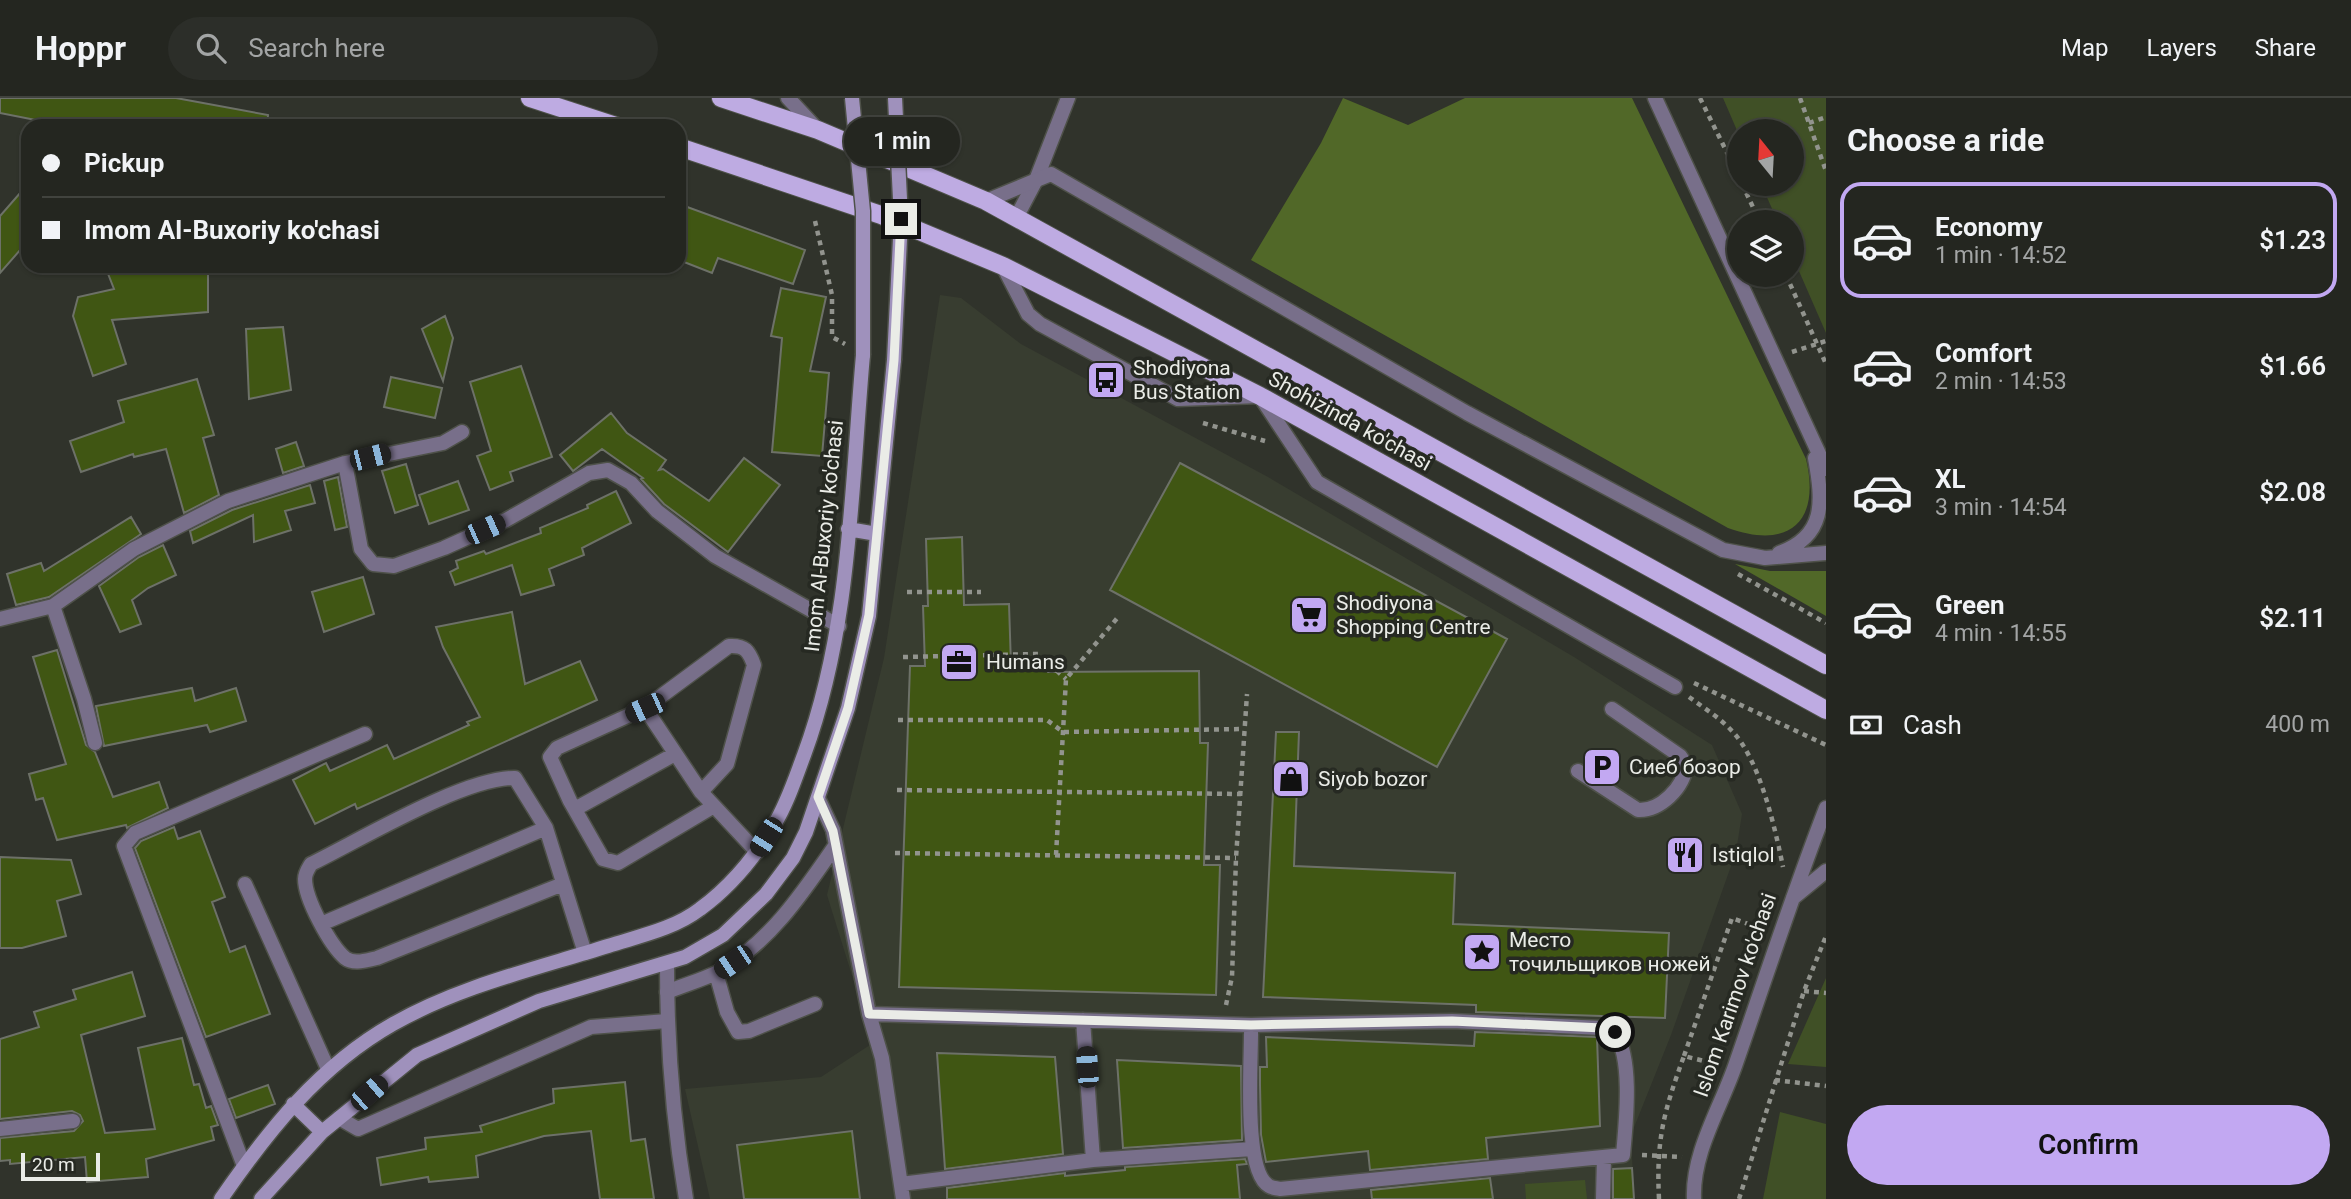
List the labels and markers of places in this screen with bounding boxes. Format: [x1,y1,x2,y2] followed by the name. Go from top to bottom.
[1133,356,1240,404] place label: Shodiyona Bus Station
[1085,359,1127,401] bus stop icon: Shodiyona Bus Station
[1336,591,1491,639] place label: Shodiyona Shopping Centre
[1288,594,1330,636] supermarket icon: Shodiyona Shopping Centre
[938,641,980,683] office icon: Humans
[986,650,1065,674] place label: Humans
[1581,746,1623,788] parking icon: Сиеб бозор
[1629,755,1741,779] place label: Сиеб бозор
[1270,758,1312,800] shop icon: Siyob bozor
[1318,767,1427,791] place label: Siyob bozor
[1664,834,1706,876] restaurant icon: Istiqlol
[1712,843,1775,867] place label: Istiqlol
[1509,928,1711,976] place label: Место точильщиков ножей
[1461,931,1503,973] place icon: Место точильщиков ножей

